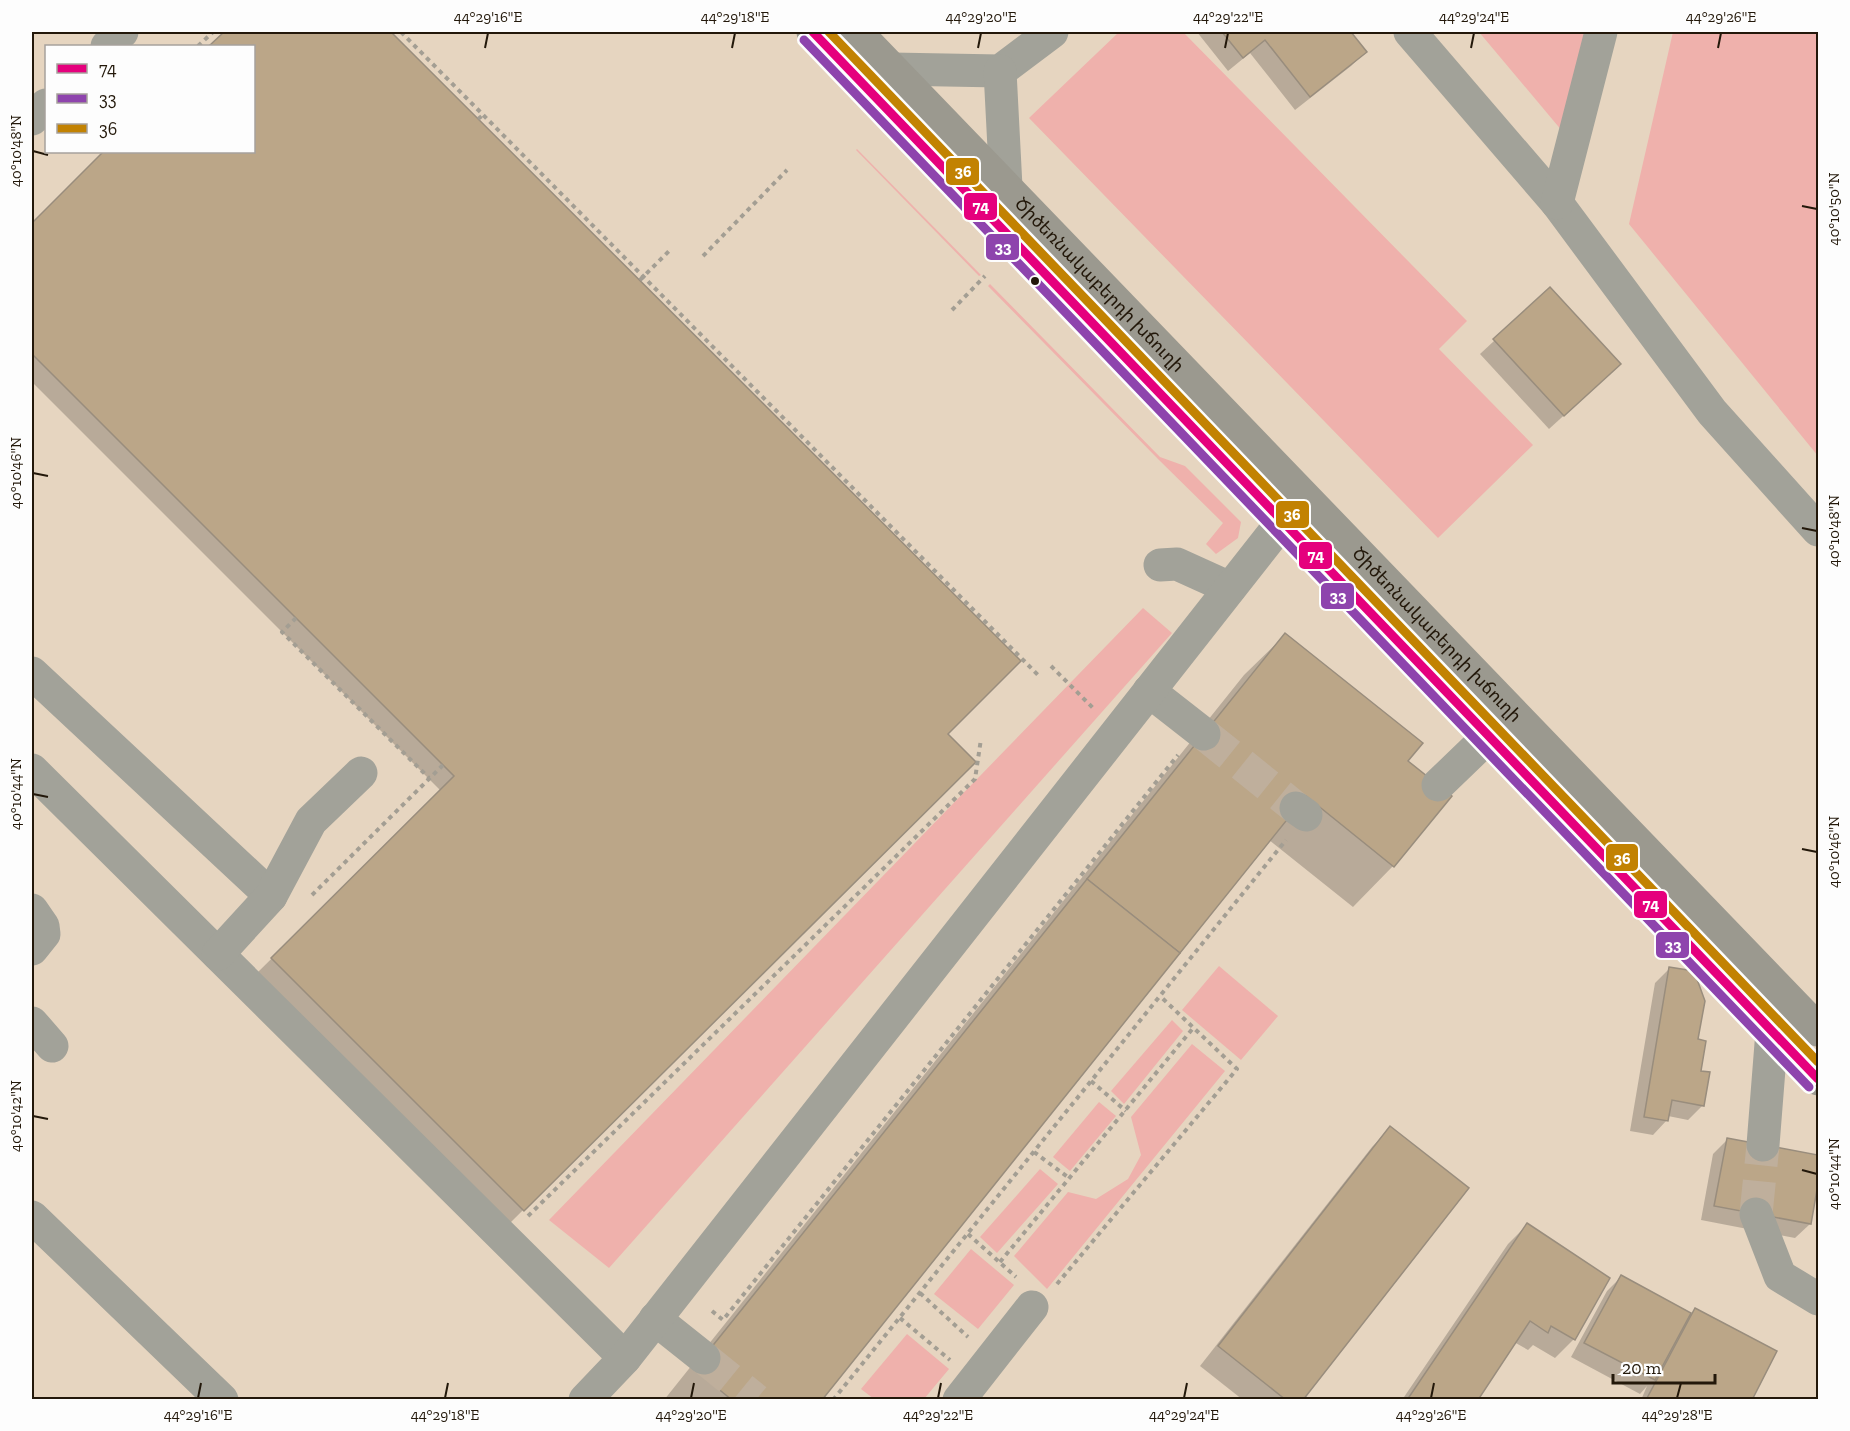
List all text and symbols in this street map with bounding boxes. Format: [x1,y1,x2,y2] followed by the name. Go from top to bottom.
[454,8,522,26] text: 44°29'16"E
[701,8,769,26] text: 44°29'18"E
[945,8,1017,26] text: 44°29'20"E
[1193,8,1263,26] text: 44°29'22"E
[1439,8,1509,26] text: 44°29'24"E
[1686,8,1756,26] text: 44°29'26"E
[45,45,255,153] legend
[99,58,117,80] text: 74
[99,88,117,110] text: 33
[7,115,25,187] text: 40°10'48"N
[99,118,117,140] text: 36
[945,157,980,186] line badge: 36
[954,162,972,181] text: 36
[1825,173,1843,245] text: 40°10'50"N
[963,192,998,221] line badge: 74
[1010,193,1189,377] street label: Ծիծեռնակաբերդի խճուղի
[973,197,989,216] text: 74
[985,233,1020,261] line badge: 33
[994,238,1012,257] text: 33
[1029,275,1041,287] unlabelled marker
[7,437,25,509] text: 40°10'46"N
[1825,495,1843,567] text: 40°10'48"N
[1275,500,1310,529] line badge: 36
[1283,505,1301,524] text: 36
[1298,541,1333,570] line badge: 74
[1348,543,1526,727] street label: Ծիծեռնակաբերդի խճուղի
[1308,546,1324,565] text: 74
[1320,582,1355,610] line badge: 33
[1329,587,1347,606] text: 33
[7,758,25,830] text: 40°10'44"N
[1825,816,1843,888] text: 40°10'46"N
[1605,843,1639,872] line badge: 36
[1613,849,1631,868] text: 36
[1633,890,1668,919] line badge: 74
[1643,895,1659,914] text: 74
[1655,931,1690,959] line badge: 33
[1664,936,1682,955] text: 33
[7,1080,25,1152] text: 40°10'42"N
[1825,1138,1843,1210] text: 40°10'44"N
[1613,1347,1715,1385] scale bar
[1622,1357,1662,1379] text: 20 m
[164,1406,232,1424] text: 44°29'16"E
[411,1406,479,1424] text: 44°29'18"E
[655,1406,727,1424] text: 44°29'20"E
[903,1406,973,1424] text: 44°29'22"E
[1149,1406,1219,1424] text: 44°29'24"E
[1396,1406,1466,1424] text: 44°29'26"E
[1642,1406,1712,1424] text: 44°29'28"E

